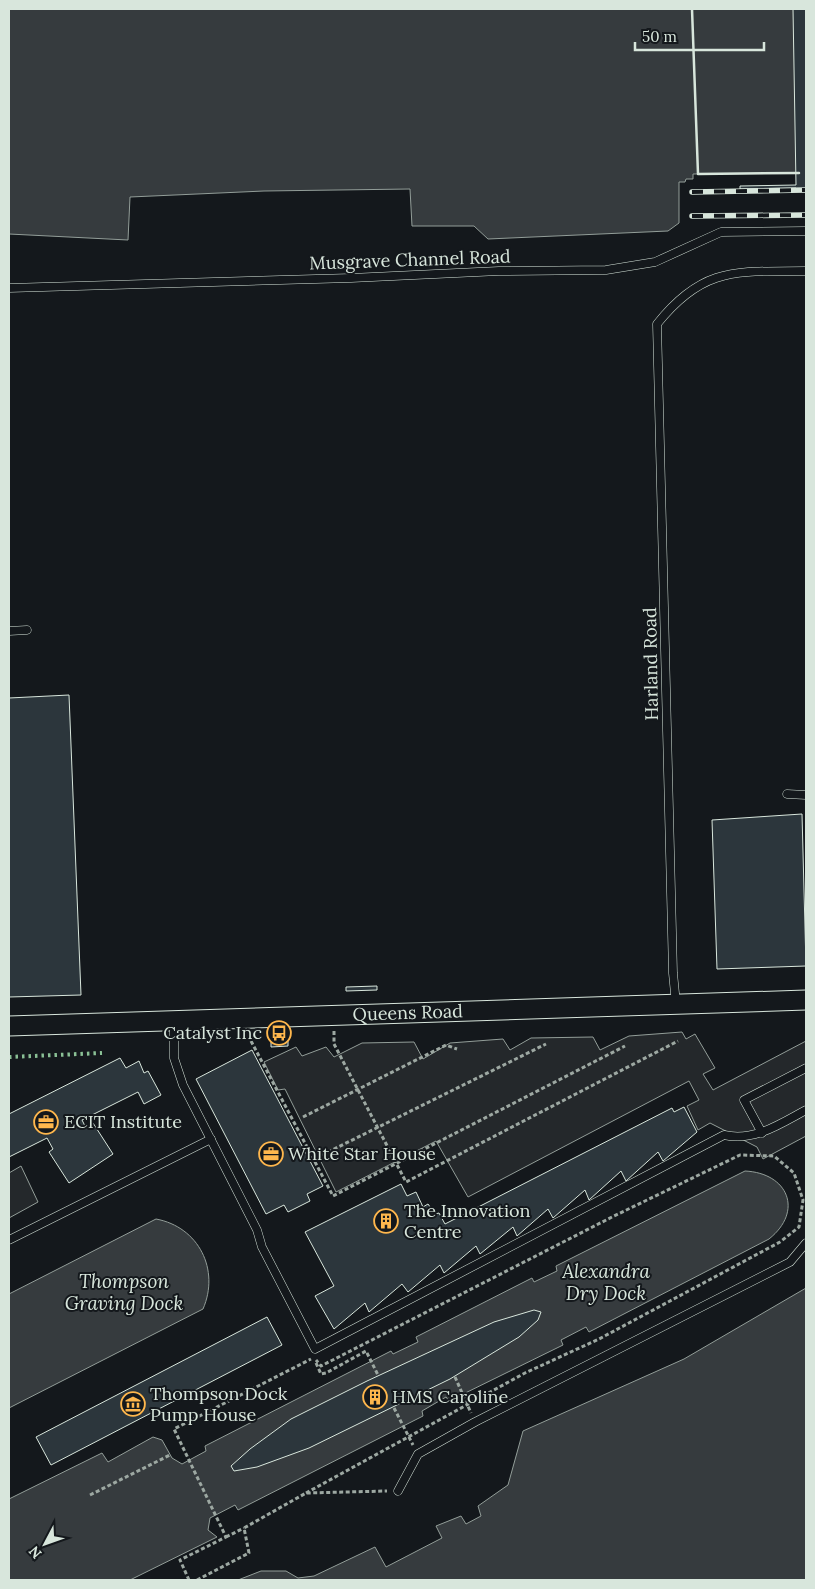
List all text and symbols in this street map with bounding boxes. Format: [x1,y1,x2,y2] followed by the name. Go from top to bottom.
[635,20,764,52] scale bar
[642,27,677,46] text: 50 m
[309,244,511,275] street label: Musgrave Channel Road
[638,607,663,721] street label: Harland Road
[352,999,464,1026] street label: Queens Road
[266,1020,292,1046] bus stop icon: Catalyst Inc
[163,1021,262,1044] place label: Catalyst Inc
[33,1109,59,1135] office icon: ECIT Institute
[64,1110,182,1133] place label: ECIT Institute
[258,1141,284,1167] office icon: White Star House
[288,1142,436,1165] place label: White Star House
[404,1199,531,1243] place label: The Innovation Centre
[373,1208,399,1234] building icon: The Innovation Centre
[561,1259,650,1305] water label: Alexandra Dry Dock
[65,1269,183,1315] water label: Thompson Graving Dock
[150,1382,288,1426] place label: Thompson Dock Pump House
[362,1384,388,1410] building icon: HMS Caroline
[392,1385,508,1408] place label: HMS Caroline
[120,1391,146,1417] museum icon: Thompson Dock Pump House
[20,1519,70,1569] north arrow
[25,1542,46,1563] text: N

